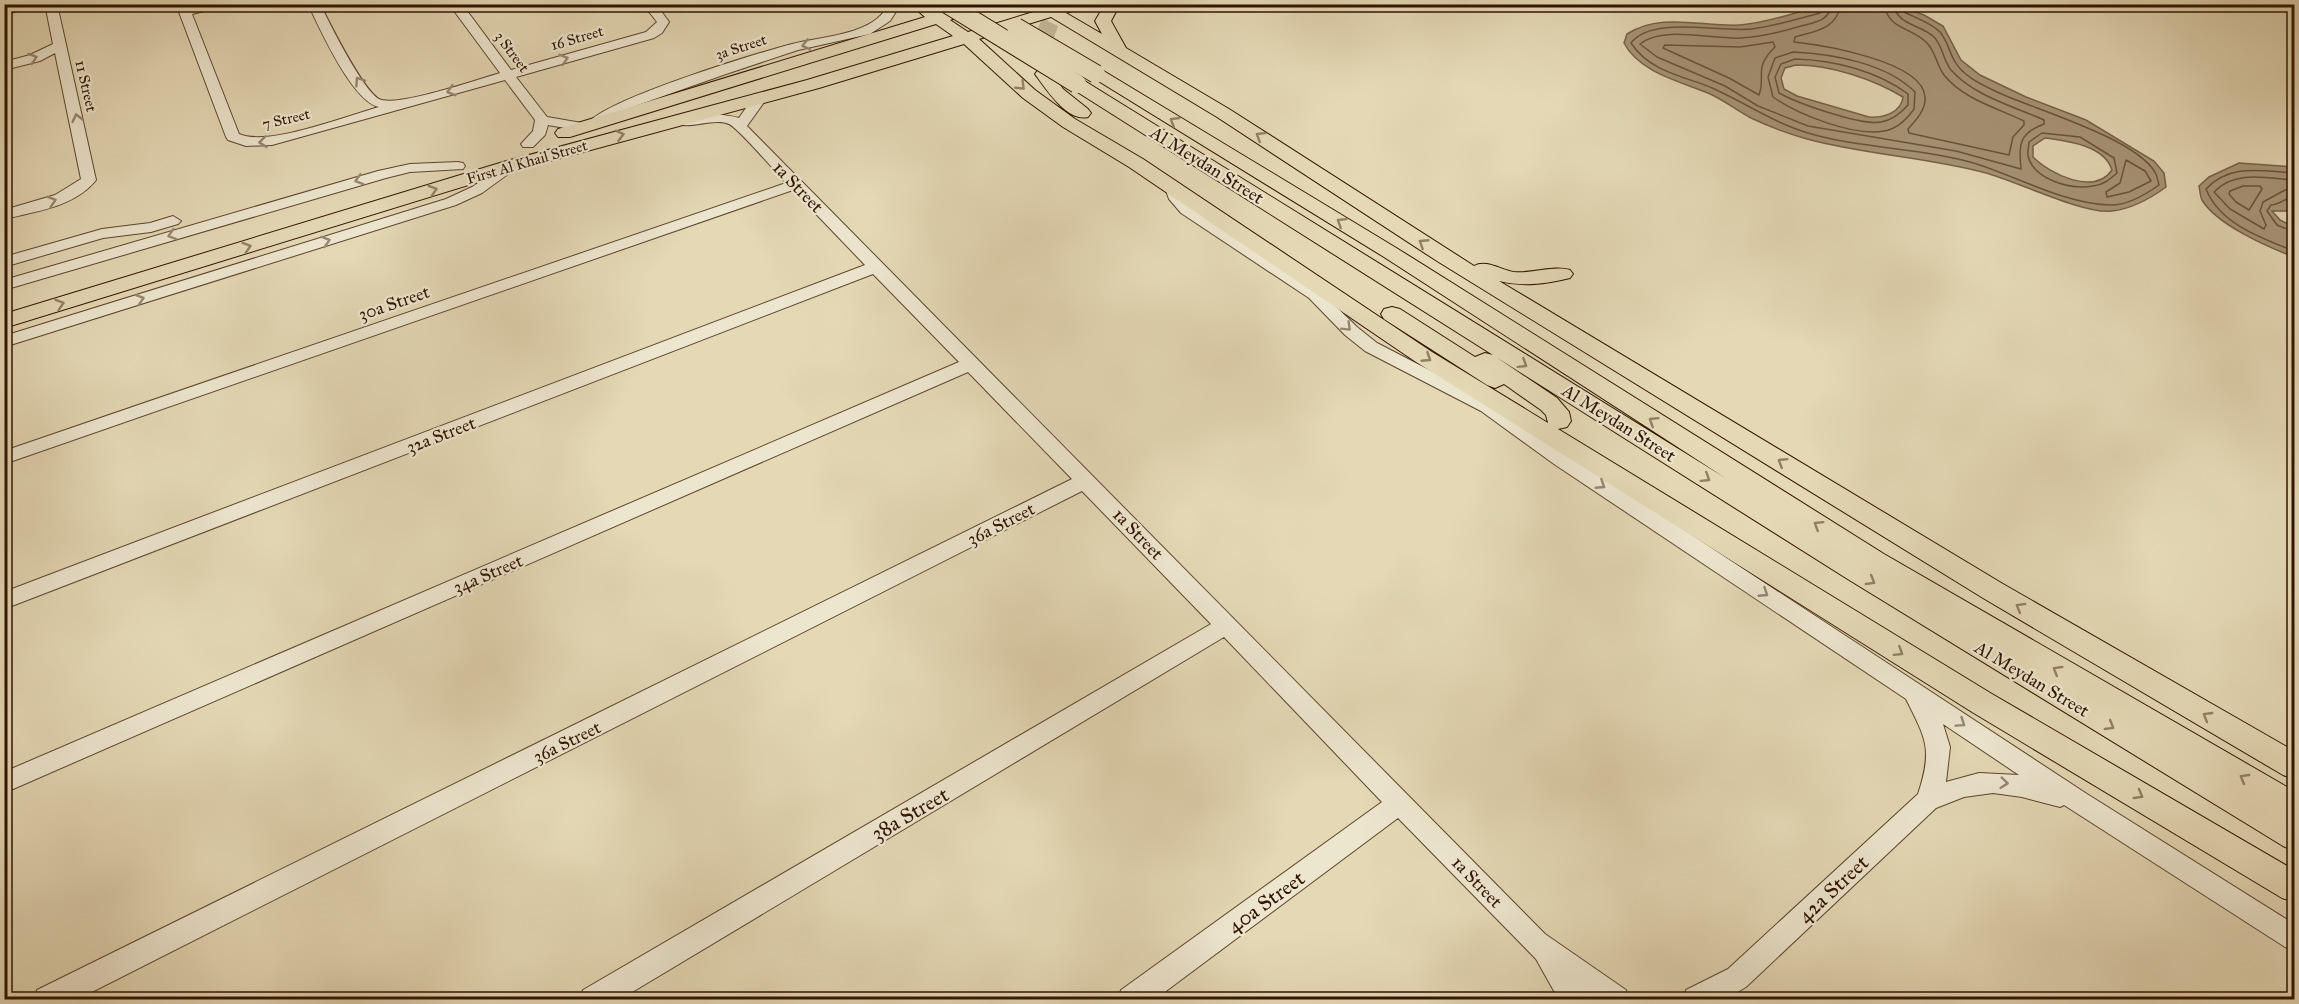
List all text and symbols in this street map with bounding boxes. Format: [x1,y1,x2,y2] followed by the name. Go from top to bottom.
[549,22,606,54] street label: 16 Street
[491,28,534,77] street label: 3 Street
[713,30,770,64] street label: 3a Street
[801,37,811,50] one-way arrow
[27,53,38,65] one-way arrow
[558,54,569,66] one-way arrow
[71,58,101,114] street label: 11 Street
[355,77,366,88] one-way arrow
[1013,78,1024,89] one-way arrow
[447,84,457,96] one-way arrow
[260,105,312,133] street label: 7 Street
[71,113,84,123] one-way arrow
[1170,116,1180,128] one-way arrow
[1145,121,1268,209] street label: Al Meydan Street
[614,130,625,142] one-way arrow
[1256,132,1266,144] one-way arrow
[259,135,268,148] one-way arrow
[464,136,590,188] street label: First Al Khail Street
[768,157,828,218] street label: 1a Street
[354,173,365,185] one-way arrow
[427,184,438,197] one-way arrow
[46,196,57,208] one-way arrow
[1337,217,1347,229] one-way arrow
[167,228,178,240] one-way arrow
[321,235,331,248] one-way arrow
[1418,240,1429,251] one-way arrow
[241,242,252,254] one-way arrow
[355,280,433,325] street label: 30a Street
[134,294,145,306] one-way arrow
[54,299,65,311] one-way arrow
[1340,320,1351,331] one-way arrow
[1420,351,1431,362] one-way arrow
[1517,356,1527,368] one-way arrow
[1557,379,1680,467] street label: Al Meydan Street
[403,412,479,458] street label: 32a Street
[1649,417,1659,429] one-way arrow
[1778,457,1788,469] one-way arrow
[1699,471,1710,482] one-way arrow
[1595,478,1605,490] one-way arrow
[964,497,1039,550] street label: 36a Street
[1108,504,1168,565] street label: 1a Street
[1814,521,1824,533] one-way arrow
[450,549,527,598] street label: 34a Street
[1865,574,1875,586] one-way arrow
[1757,585,1768,596] one-way arrow
[2016,603,2026,615] one-way arrow
[1970,636,2094,722] street label: Al Meydan Street
[1893,644,1903,656] one-way arrow
[2053,665,2063,677] one-way arrow
[2203,712,2213,723] one-way arrow
[530,716,605,768] street label: 36a Street
[1955,716,1966,727] one-way arrow
[2104,719,2114,730] one-way arrow
[2240,774,2250,785] one-way arrow
[1999,776,2008,789] one-way arrow
[867,781,954,847] street label: 38a Street
[2133,788,2143,799] one-way arrow
[1792,849,1874,928] street label: 42a Street
[1447,852,1507,913] street label: 1a Street
[1222,865,1310,939] street label: 40a Street

